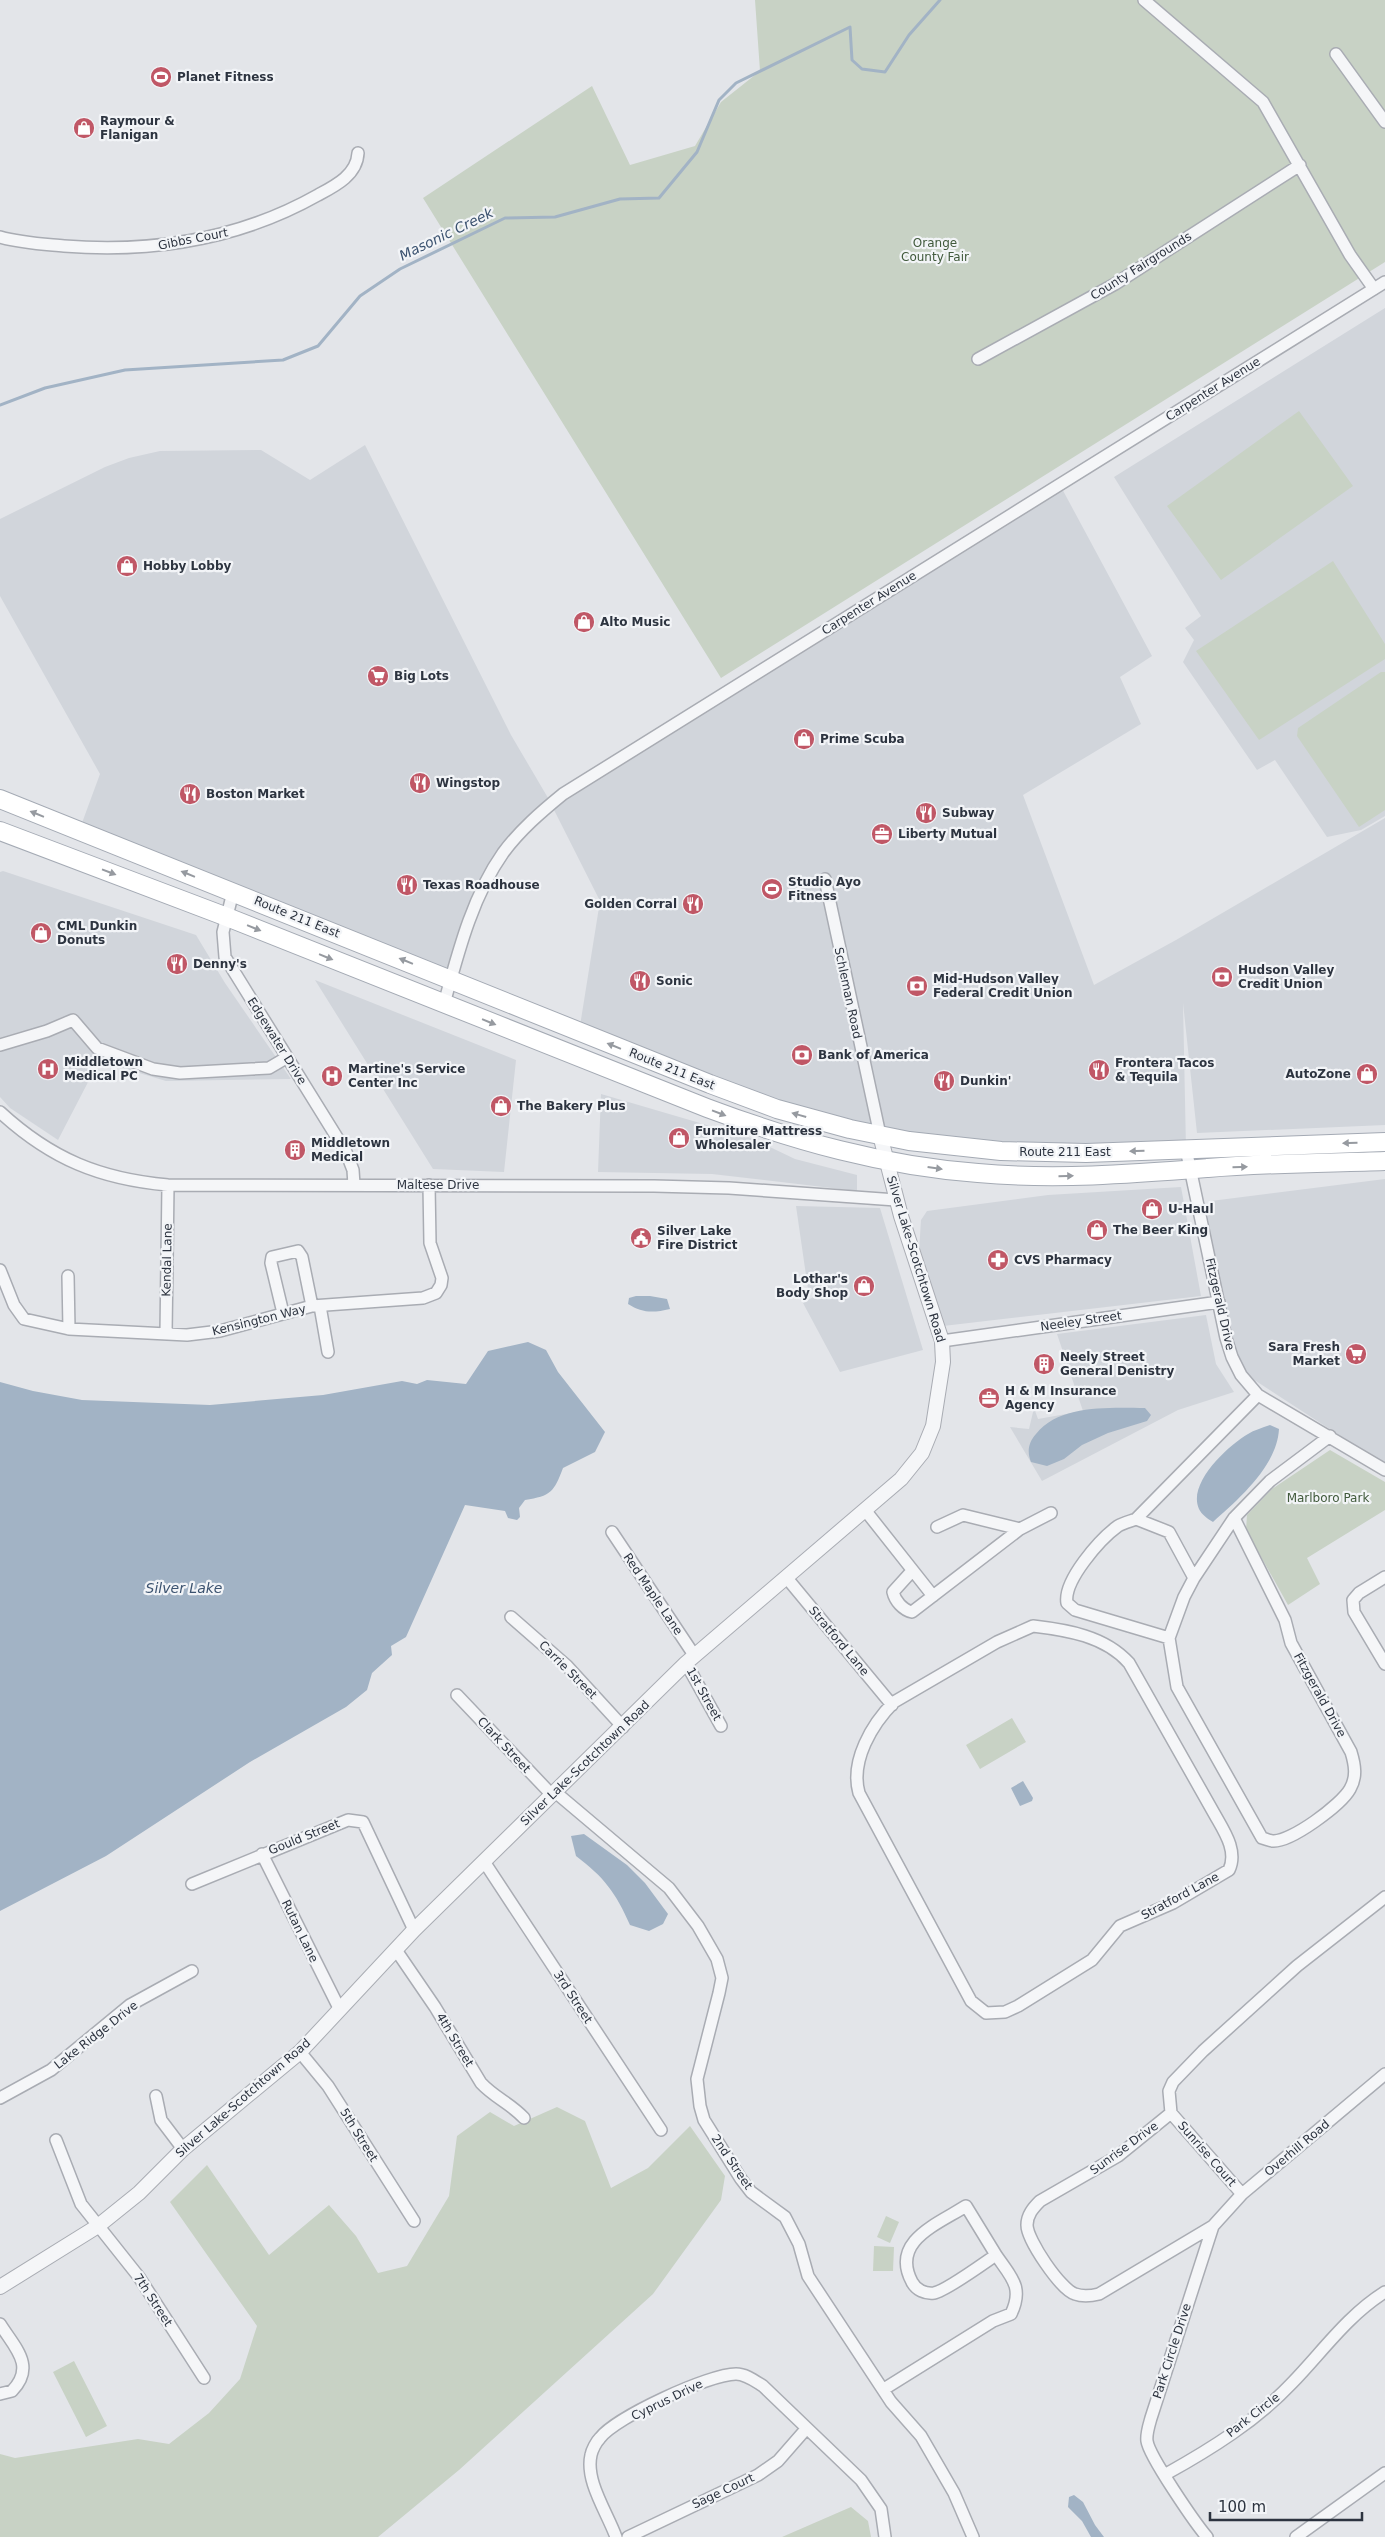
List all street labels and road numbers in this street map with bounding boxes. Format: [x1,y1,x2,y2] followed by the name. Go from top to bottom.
[157,225,229,253] street label: Gibbs Court
[1088,229,1194,303] street label: County Fairgrounds
[1163,354,1263,424] street label: Carpenter Avenue
[819,568,919,638] street label: Carpenter Avenue
[252,893,342,941] street label: Route 211 East
[831,946,865,1040] street label: Schleman Road
[245,995,309,1087] street label: Edgewater Drive
[627,1045,717,1093] street label: Route 211 East
[1019,1145,1111,1159] street label: Route 211 East
[884,1174,948,1344] street label: Silver Lake-Scotchtown Road
[397,1178,479,1192] street label: Maltese Drive
[159,1223,175,1297] street label: Kendal Lane
[1203,1256,1237,1352] street label: Fitzgerald Drive
[211,1302,307,1338] street label: Kensington Way
[1040,1308,1123,1334] street label: Neeley Street
[620,1550,686,1638] street label: Red Maple Lane
[806,1604,872,1678] street label: Stratford Lane
[536,1638,600,1702] street label: Carrie Street
[1291,1650,1349,1740] street label: Fitzgerald Drive
[684,1665,725,1723] street label: 1st Street
[518,1698,652,1828] street label: Silver Lake-Scotchtown Road
[475,1714,534,1776] street label: Clark Street
[266,1816,342,1858] street label: Gould Street
[1139,1870,1221,1922] street label: Stratford Lane
[279,1897,321,1965] street label: Rutan Lane
[551,1968,595,2026] street label: 3rd Street
[52,1998,140,2072] street label: Lake Ridge Drive
[433,2011,477,2070] street label: 4th Street
[173,2036,313,2160] street label: Silver Lake-Scotchtown Road
[337,2106,381,2164] street label: 5th Street
[1262,2117,1332,2179] street label: Overhill Road
[1087,2119,1161,2177] street label: Sunrise Drive
[1175,2119,1239,2190] street label: Sunrise Court
[709,2132,756,2192] street label: 2nd Street
[131,2271,175,2329] street label: 7th Street
[1150,2302,1194,2400] street label: Park Circle Drive
[629,2377,705,2423] street label: Cyprus Drive
[1224,2390,1282,2440] street label: Park Circle
[690,2470,756,2511] street label: Sage Court

